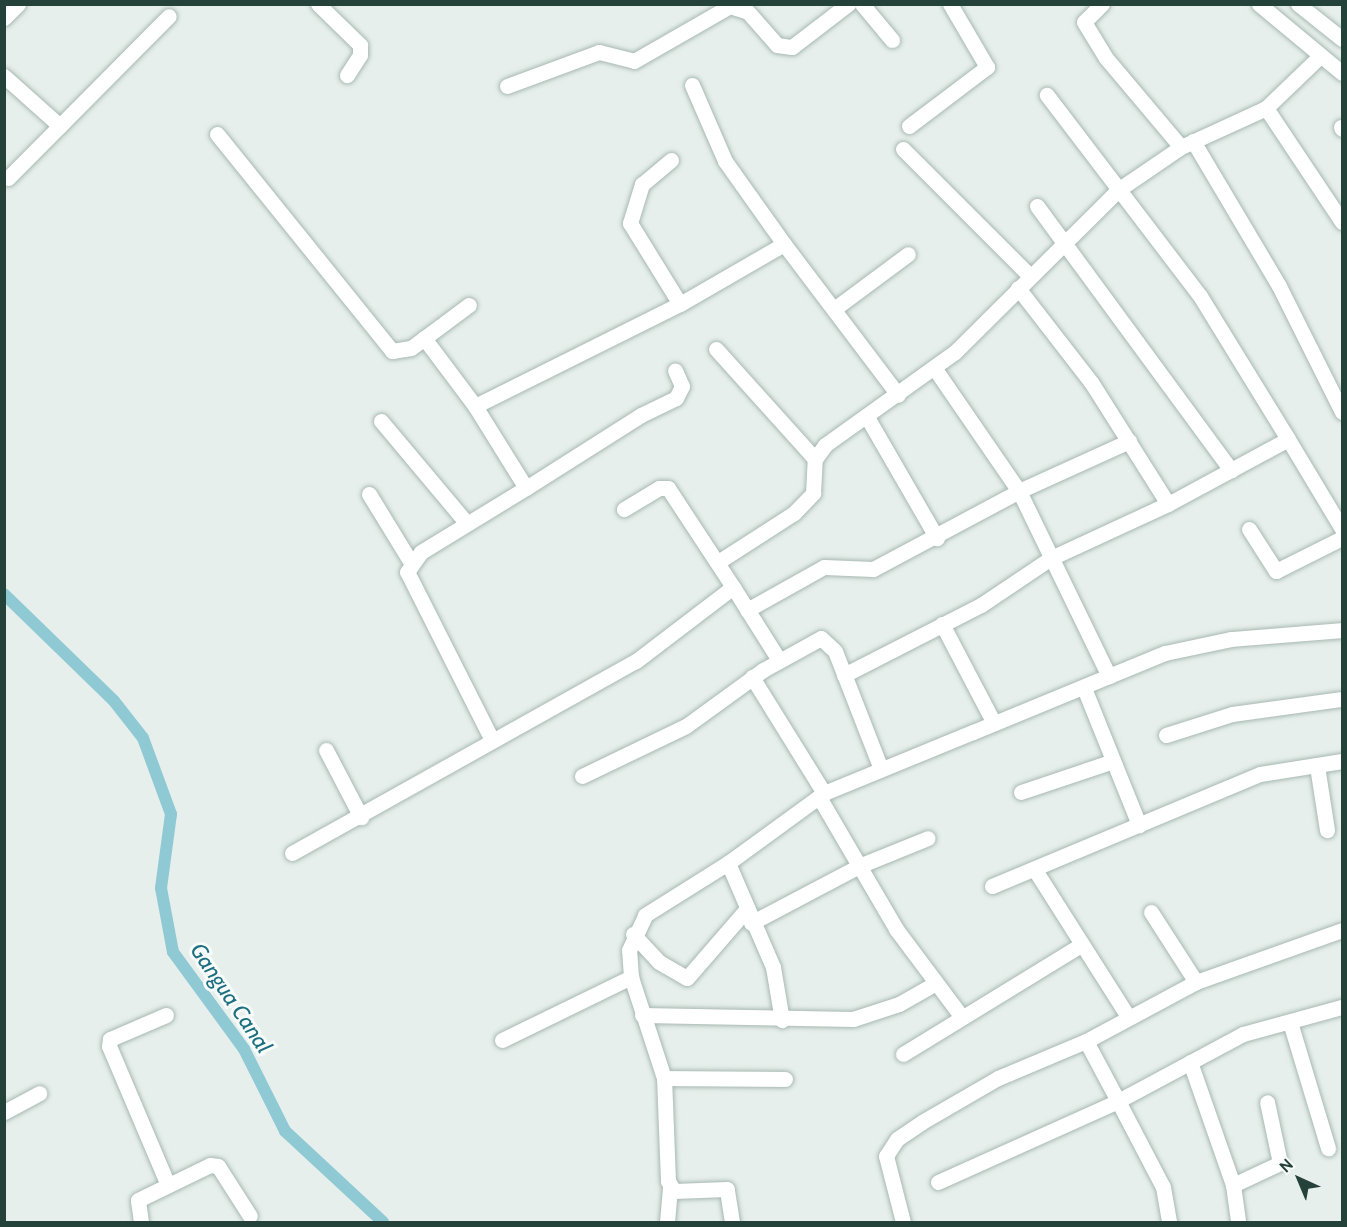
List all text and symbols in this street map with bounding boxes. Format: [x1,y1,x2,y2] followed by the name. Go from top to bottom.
[185,938,277,1058] water label: Gangua Canal
[1269,1149,1329,1209] north arrow
[1275,1155,1297,1176] text: N

